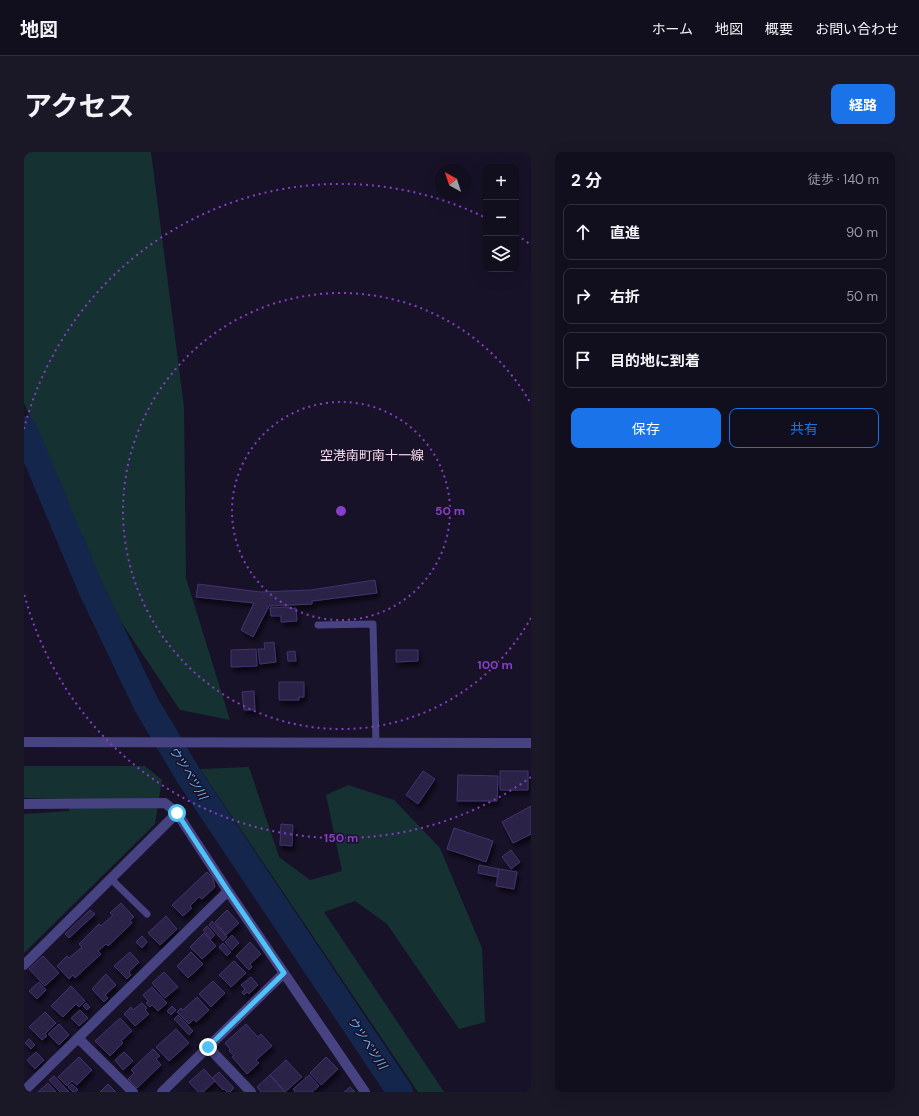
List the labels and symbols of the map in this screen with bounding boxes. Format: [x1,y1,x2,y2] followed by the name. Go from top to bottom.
[435,164,471,200] north arrow
[320,447,424,464] district label: 空港南町南十一線
[435,503,465,519] text: 50 m
[334,504,348,518] centre of rings
[477,657,513,673] text: 100 m
[165,743,212,804] water label: ウツベツ川
[168,804,186,822] route start
[324,830,358,846] text: 150 m
[344,1014,392,1074] water label: ウツベツ川
[199,1038,217,1056] route end

